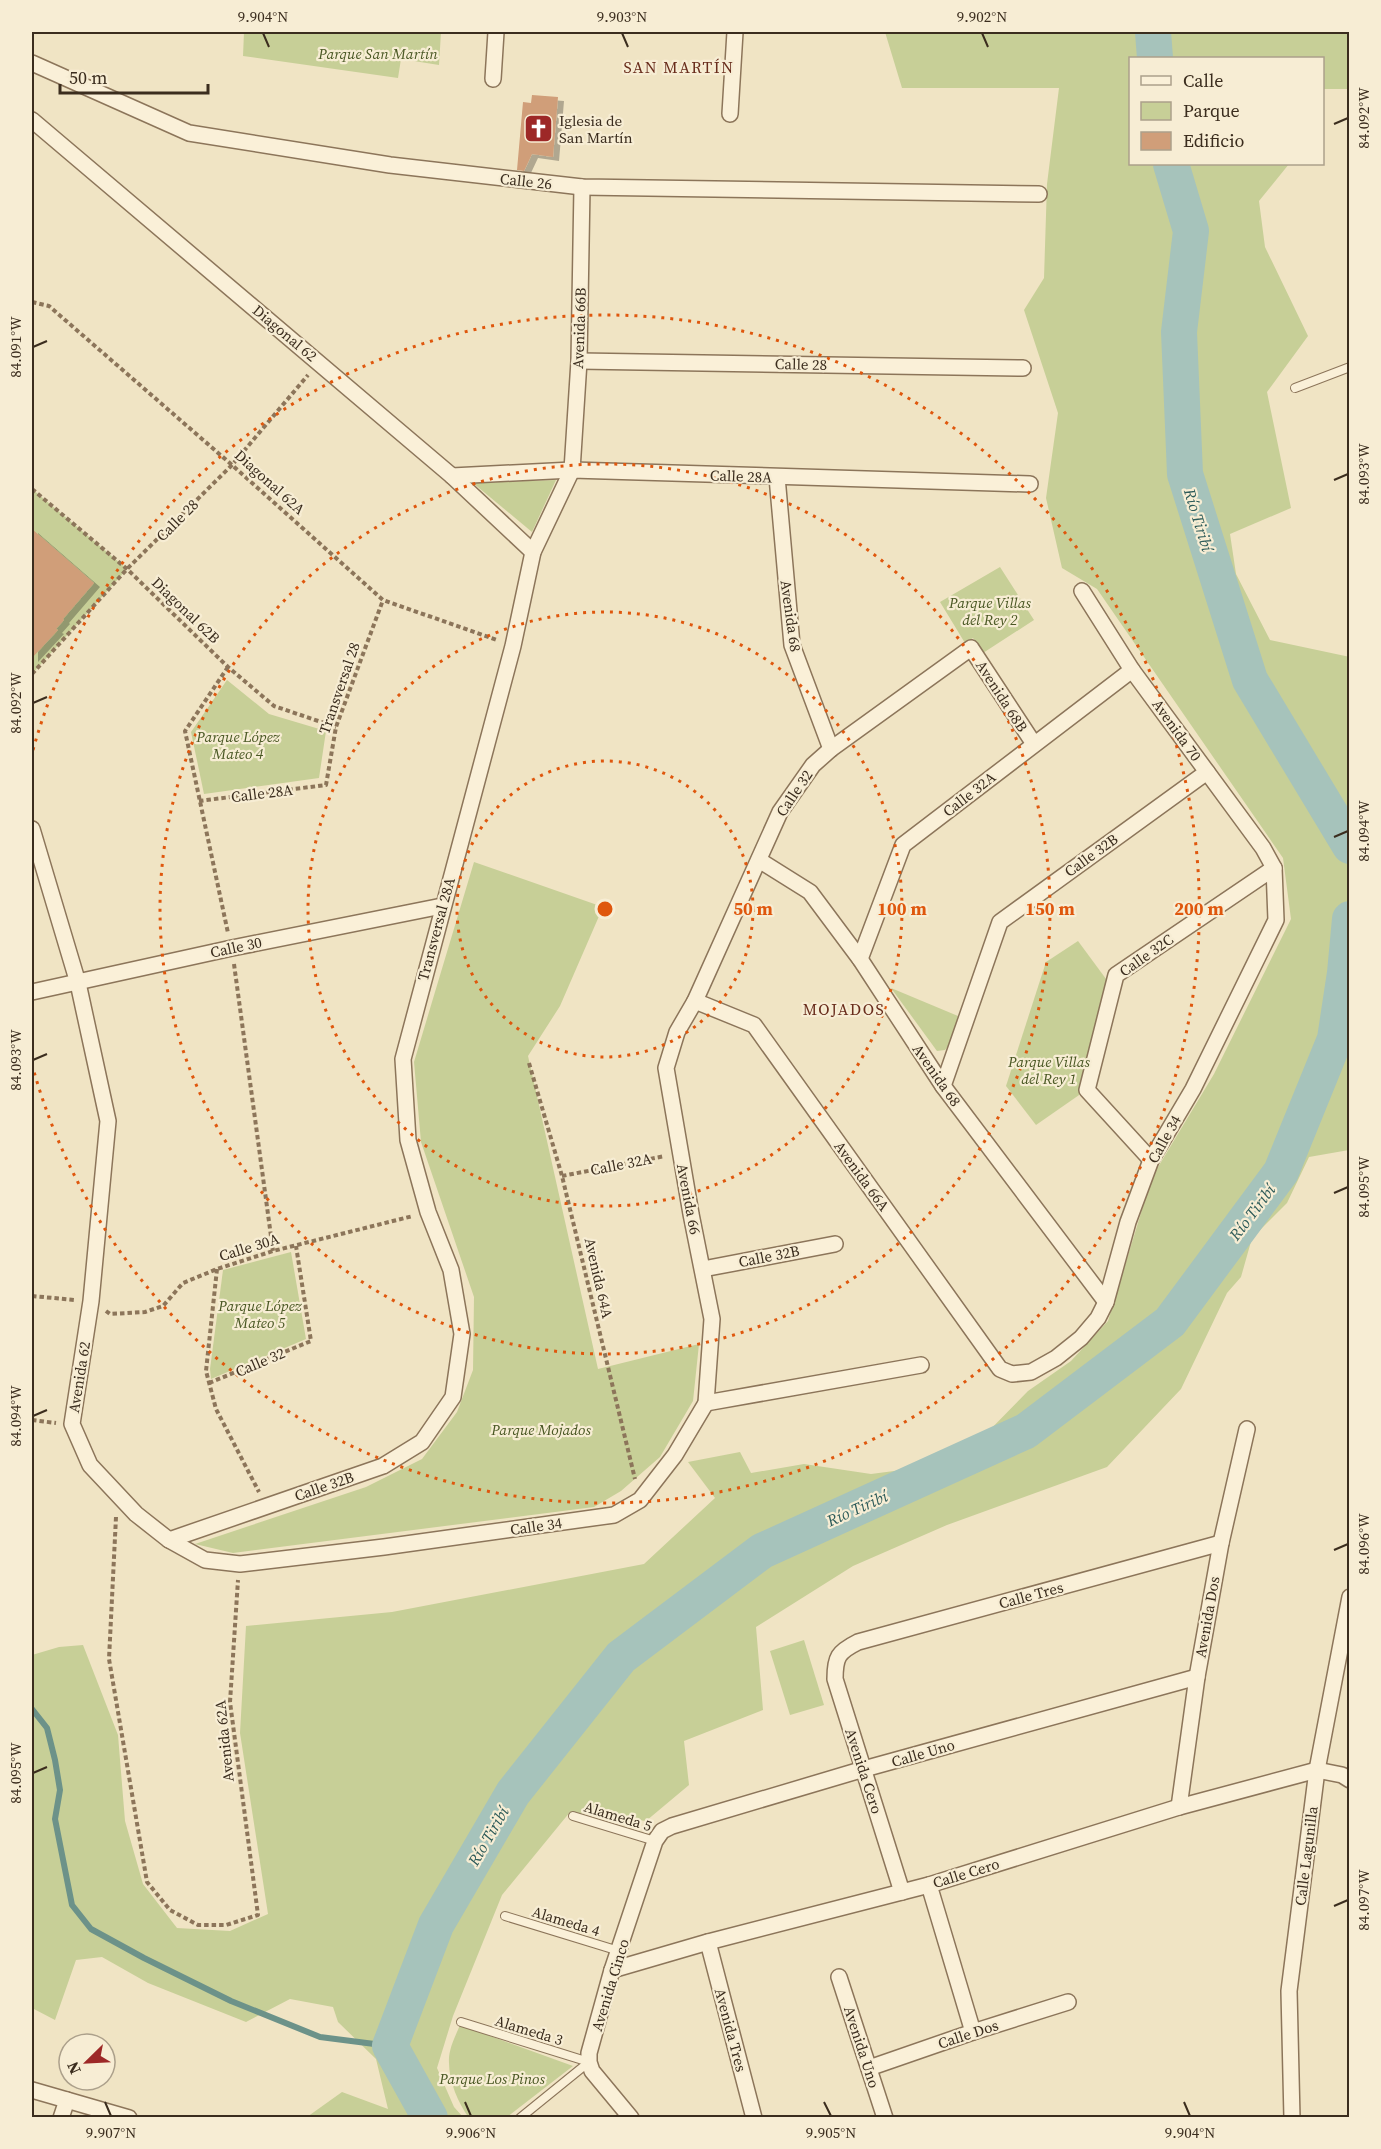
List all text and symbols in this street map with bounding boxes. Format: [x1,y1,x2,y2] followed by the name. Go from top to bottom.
[238,6,288,27] text: 9.904°N
[597,6,647,27] text: 9.903°N
[957,6,1007,27] text: 9.902°N
[317,43,438,64] park label: Parque San Martín
[623,56,735,78] district label: SAN MARTÍN
[60,57,208,95] scale bar
[1129,57,1324,165] legend
[69,65,107,90] text: 50 m
[1183,68,1223,93] text: Calle
[1353,87,1374,149] text: 84.092°W
[1183,98,1240,123] text: Parque
[559,110,633,148] place label: Iglesia de San Martín
[522,113,554,145] church icon: Iglesia de San Martín
[1183,128,1244,153] text: Edificio
[499,168,553,194] street label: Calle 26
[567,287,591,369] street label: Avenida 66B
[248,300,322,366] street label: Diagonal 62
[5,316,26,378] text: 84.091°W
[775,353,827,375] street label: Calle 28
[1353,443,1374,505] text: 84.093°W
[230,445,310,519] street label: Diagonal 62A
[710,464,772,488] street label: Calle 28A
[1179,485,1219,555] water label: Río Tiribí
[151,494,203,546] street label: Calle 28
[147,572,225,648] street label: Diagonal 62B
[776,579,806,653] street label: Avenida 68
[948,592,1032,630] park label: Parque Villas del Rey 2
[313,639,365,737] street label: Transversal 28
[971,656,1033,736] street label: Avenida 68B
[5,672,26,734] text: 84.092°W
[1147,695,1207,765] street label: Avenida 70
[195,726,281,764] park label: Parque López Mateo 4
[771,765,817,821] street label: Calle 32
[938,767,1000,821] street label: Calle 32A
[230,779,294,807] street label: Calle 28A
[1353,800,1374,862] text: 84.094°W
[1060,828,1122,882] street label: Calle 32B
[412,875,460,983] street label: Transversal 28A
[733,896,773,921] text: 50 m
[877,896,927,921] text: 100 m
[1025,896,1075,921] text: 150 m
[1174,896,1224,921] text: 200 m
[595,899,615,919] centre of rings
[1115,929,1177,981] street label: Calle 32C
[208,931,264,963] street label: Calle 30
[803,998,885,1020] district label: MOJADOS
[5,1029,26,1091] text: 84.093°W
[908,1039,966,1111] street label: Avenida 68
[1007,1051,1091,1089] park label: Parque Villas del Rey 1
[1142,1111,1186,1167] street label: Calle 34
[829,1137,895,1215] street label: Avenida 66A
[588,1148,654,1180] street label: Calle 32A
[1353,1156,1374,1218] text: 84.095°W
[672,1162,706,1236] street label: Avenida 66
[1223,1179,1281,1245] water label: Río Tiribí
[216,1228,282,1266] street label: Calle 30A
[580,1236,618,1320] street label: Avenida 64A
[737,1240,801,1272] street label: Calle 32B
[217,1295,303,1333] park label: Parque López Mateo 5
[63,1340,95,1414] street label: Avenida 62
[232,1342,288,1382] street label: Calle 32
[5,1385,26,1447] text: 84.094°W
[490,1419,591,1440] park label: Parque Mojados
[291,1466,357,1506] street label: Calle 32B
[822,1484,892,1532] water label: Río Tiribí
[509,1512,564,1540] street label: Calle 34
[1353,1513,1374,1575] text: 84.096°W
[1190,1575,1224,1659] street label: Avenida Dos
[996,1576,1066,1614] street label: Calle Tres
[209,1699,239,1783] street label: Avenida 62A
[840,1726,888,1816] street label: Avenida Cero
[889,1734,957,1772] street label: Calle Uno
[5,1742,26,1804] text: 84.095°W
[581,1796,655,1836] street label: Alameda 5
[462,1802,514,1870] water label: Río Tiribí
[1289,1805,1323,1907] street label: Calle Lagunilla
[930,1853,1002,1893] street label: Calle Cero
[1353,1869,1374,1931] text: 84.097°W
[529,1901,603,1941] street label: Alameda 4
[586,1936,634,2034] street label: Avenida Cinco
[710,1986,752,2074] street label: Avenida Tres
[839,2003,885,2091] street label: Avenida Uno
[492,2010,566,2050] street label: Alameda 3
[935,2014,1001,2054] street label: Calle Dos
[57,2032,117,2092] north arrow
[61,2058,86,2078] text: N
[438,2068,545,2089] park label: Parque Los Pinos
[86,2122,136,2143] text: 9.907°N
[446,2122,496,2143] text: 9.906°N
[806,2122,856,2143] text: 9.905°N
[1165,2122,1215,2143] text: 9.904°N

